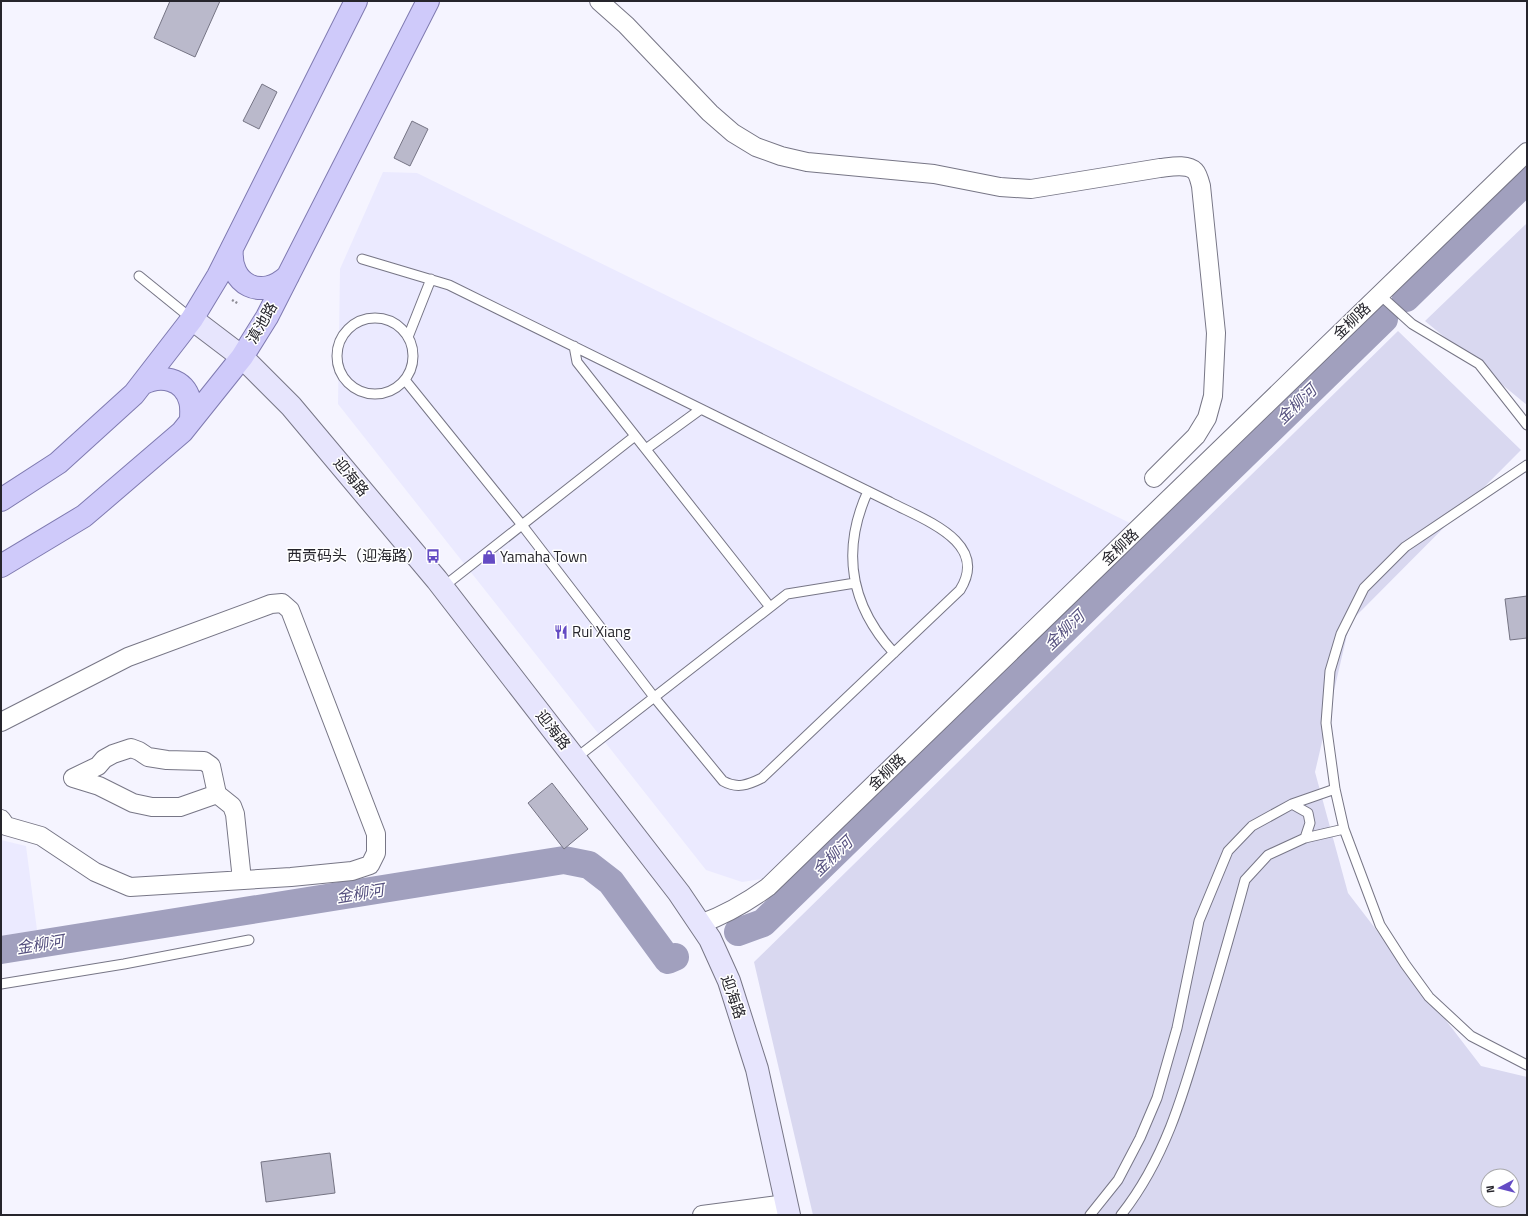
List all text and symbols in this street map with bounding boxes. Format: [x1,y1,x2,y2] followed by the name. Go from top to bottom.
[1327,297,1376,345] street label: 金柳路
[240,298,283,348] street label: 滇池路
[1270,377,1324,429] water label: 金柳河
[328,452,375,501] street label: 迎海路
[1095,523,1144,571] street label: 金柳路
[287,544,422,567] place label: 西贡码头（迎海路）
[500,545,587,568] place label: Yamaha Town
[425,548,441,564] bus stop icon: 西贡码头（迎海路）
[481,549,497,565] shop icon: Yamaha Town
[1038,603,1092,655] water label: 金柳河
[572,620,631,643] place label: Rui Xiang
[553,624,569,640] restaurant icon: Rui Xiang
[530,705,576,755] street label: 迎海路
[862,748,911,796] street label: 金柳路
[806,829,860,881] water label: 金柳河
[334,877,389,909] water label: 金柳河
[14,928,69,960] water label: 金柳河
[715,972,752,1022] street label: 迎海路
[1480,1168,1520,1208] north arrow
[1482,1184,1498,1194] text: N

